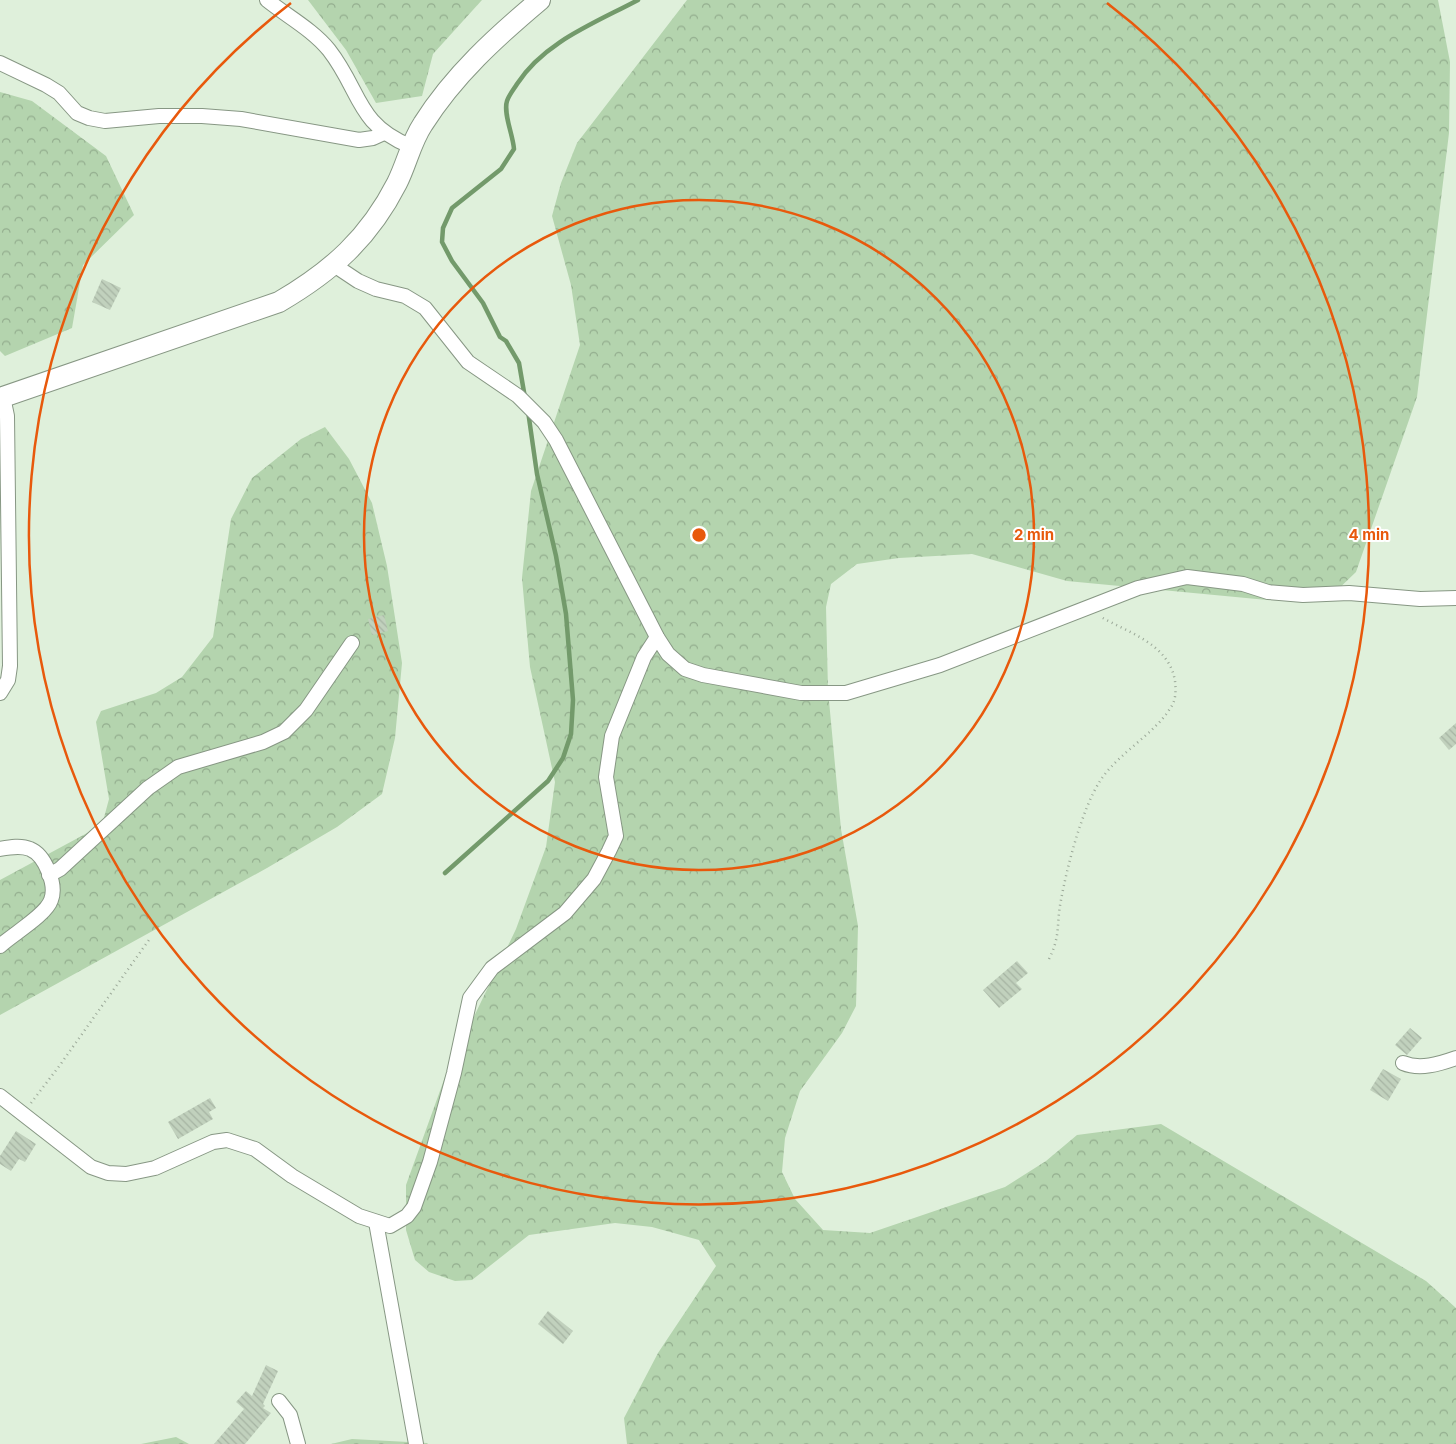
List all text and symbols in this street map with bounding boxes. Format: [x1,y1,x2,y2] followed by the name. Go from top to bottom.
[1014,525,1054,544] text: 2 min
[1349,525,1389,544] text: 4 min
[690,526,708,544] centre of rings

